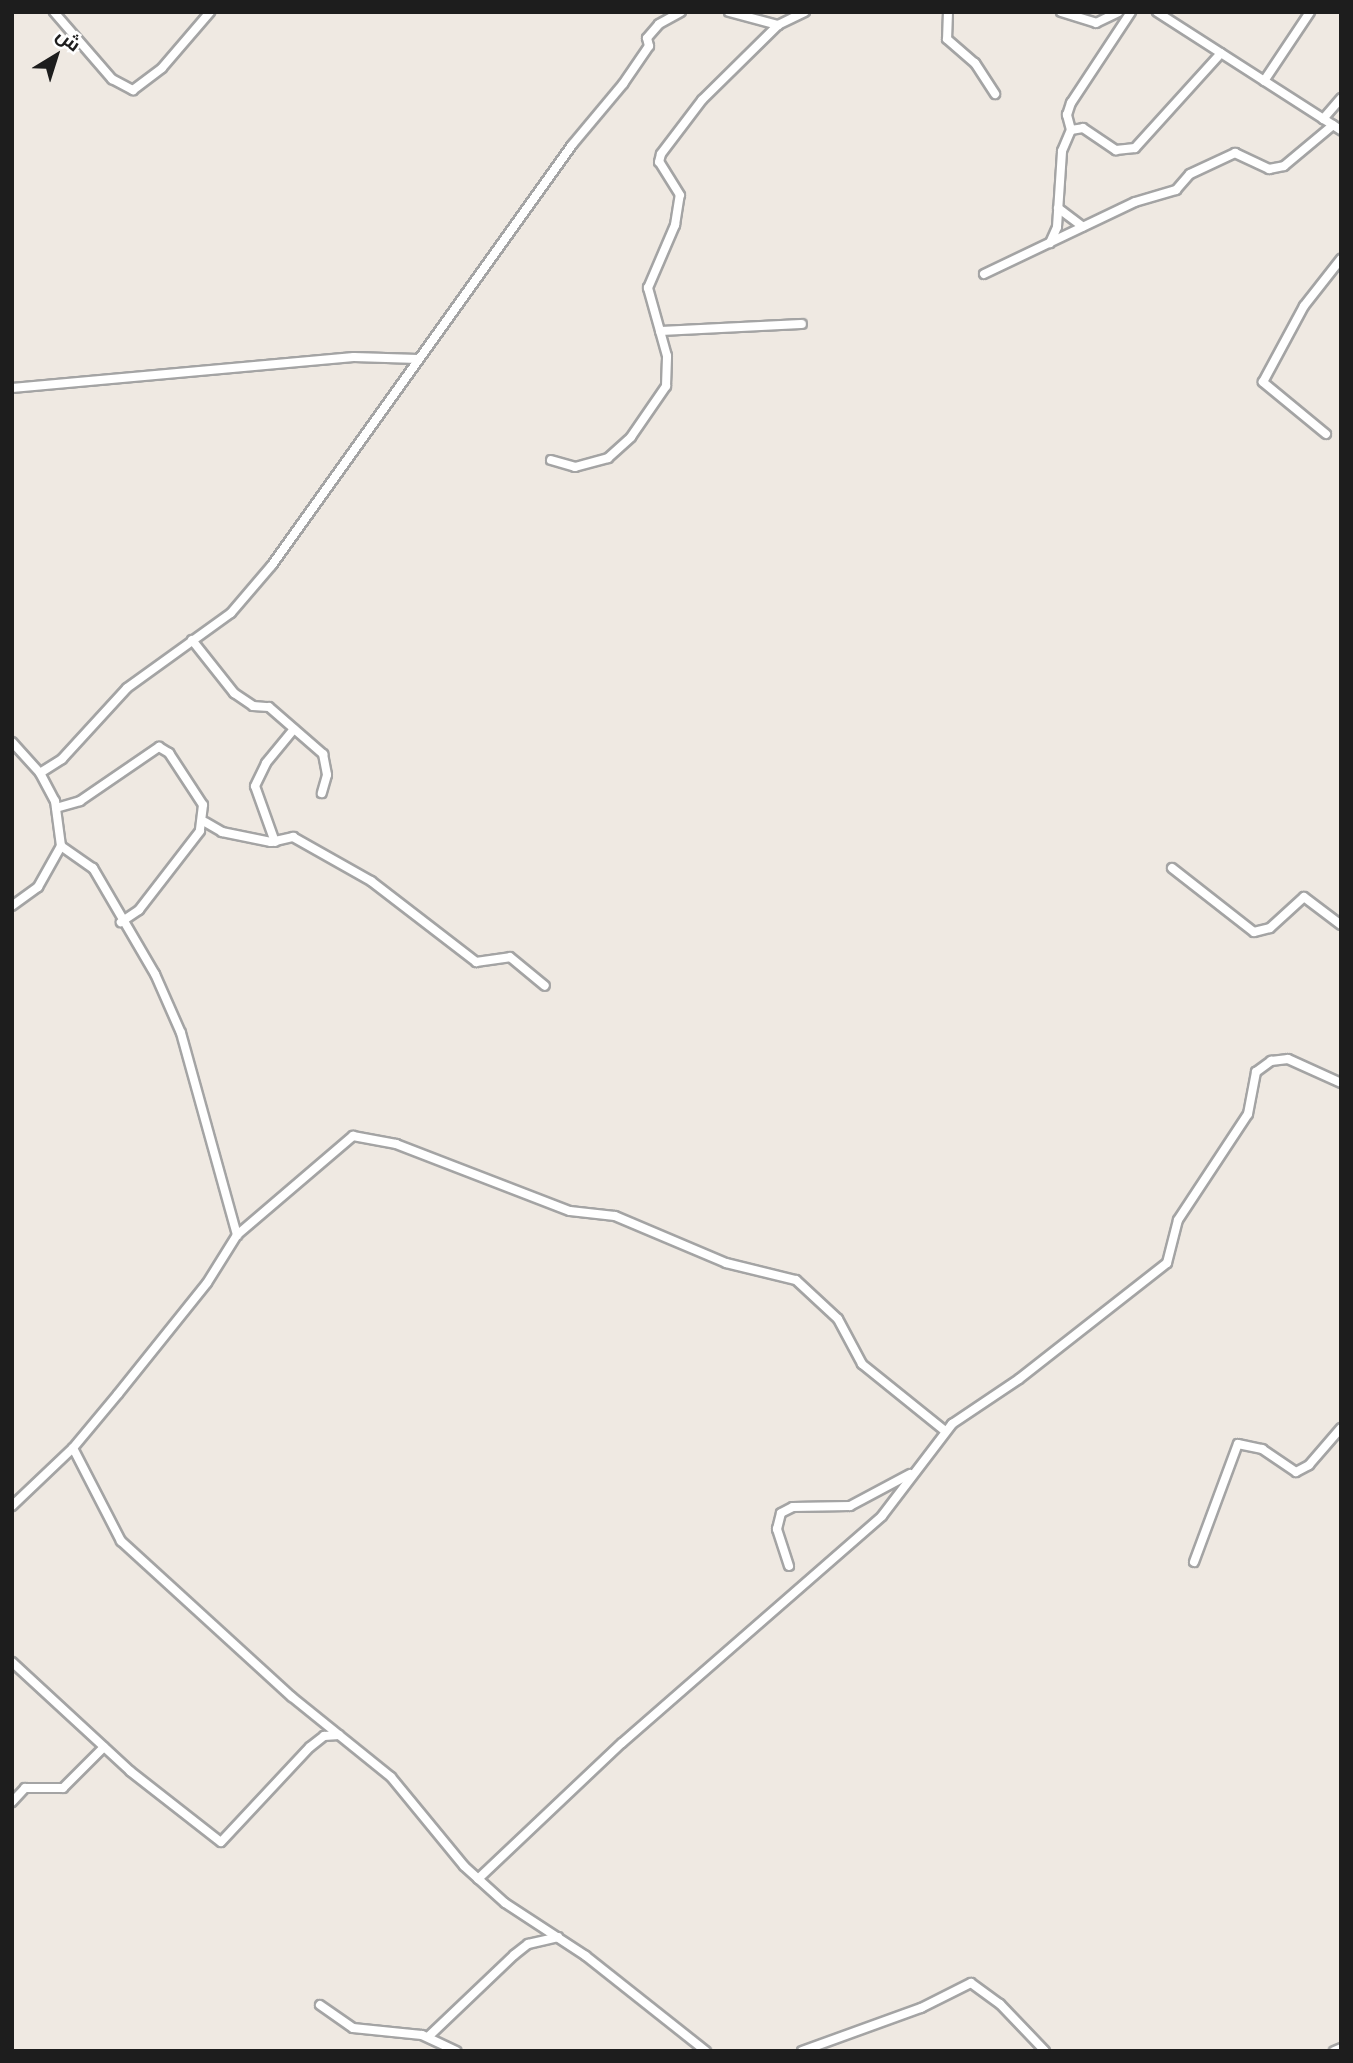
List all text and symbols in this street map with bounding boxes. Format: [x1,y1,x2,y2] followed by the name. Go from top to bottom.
[21,21,91,91] north arrow
[52,22,86,56] text: ش

